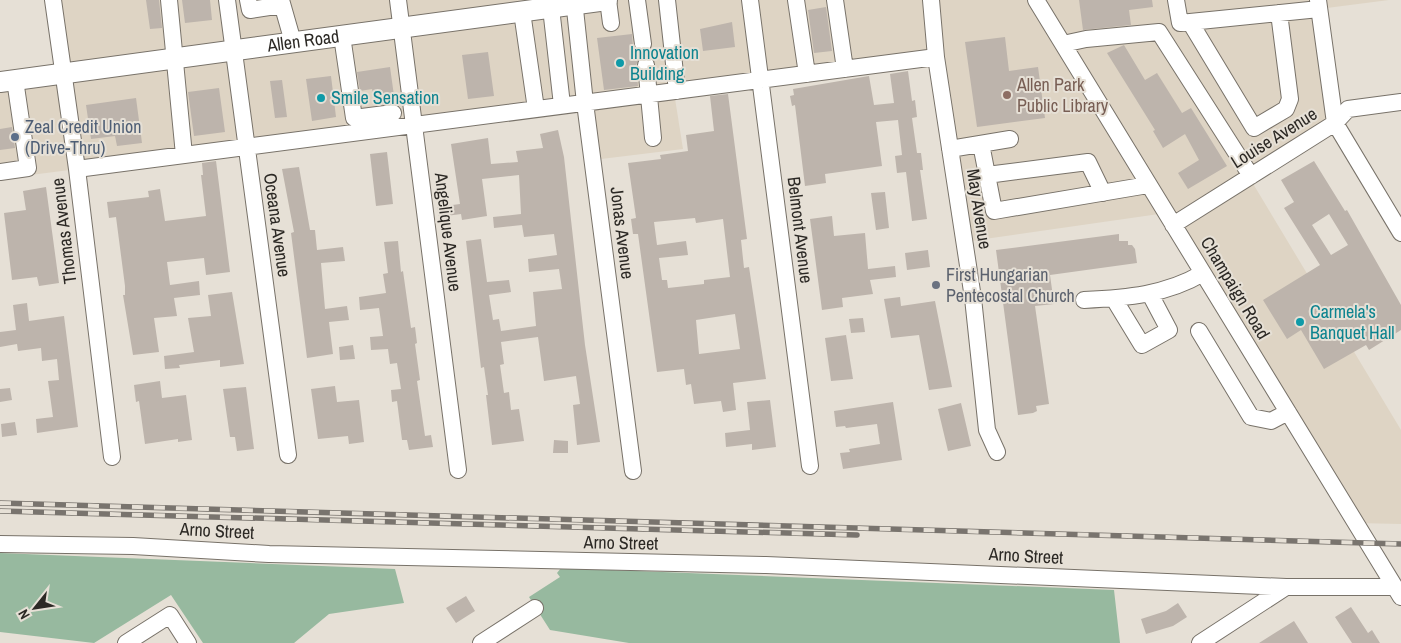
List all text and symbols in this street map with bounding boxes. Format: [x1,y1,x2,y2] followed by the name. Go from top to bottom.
[265,23,341,58] street label: Allen Road
[630,40,699,86] place label: Innovation Building
[614,57,626,69] marker: Innovation Building
[1016,72,1109,118] place label: Allen Park Public Library
[331,85,439,110] place label: Smile Sensation
[1001,89,1013,101] marker: Allen Park Public Library
[315,92,327,104] marker: Smile Sensation
[1226,101,1322,174] street label: Louise Avenue
[25,114,142,160] place label: Zeal Credit Union (Drive-Thru)
[9,131,21,143] marker: Zeal Credit Union (Drive-Thru)
[961,167,998,251] street label: May Avenue
[429,170,468,293] street label: Angelique Avenue
[258,171,297,279] street label: Oceana Avenue
[782,175,819,285] street label: Belmont Avenue
[45,177,82,285] street label: Thomas Avenue
[604,186,641,280] street label: Jonas Avenue
[1195,232,1276,344] street label: Champaign Road
[946,262,1075,308] place label: First Hungarian Pentecostal Church
[930,279,942,291] marker: First Hungarian Pentecostal Church
[1310,299,1395,345] place label: Carmela's Banquet Hall
[1294,316,1306,328] marker: Carmela's Banquet Hall
[178,516,255,545] street label: Arno Street
[582,529,659,556] street label: Arno Street
[987,541,1064,570] street label: Arno Street
[10,583,60,633] north arrow
[14,606,34,623] text: N

